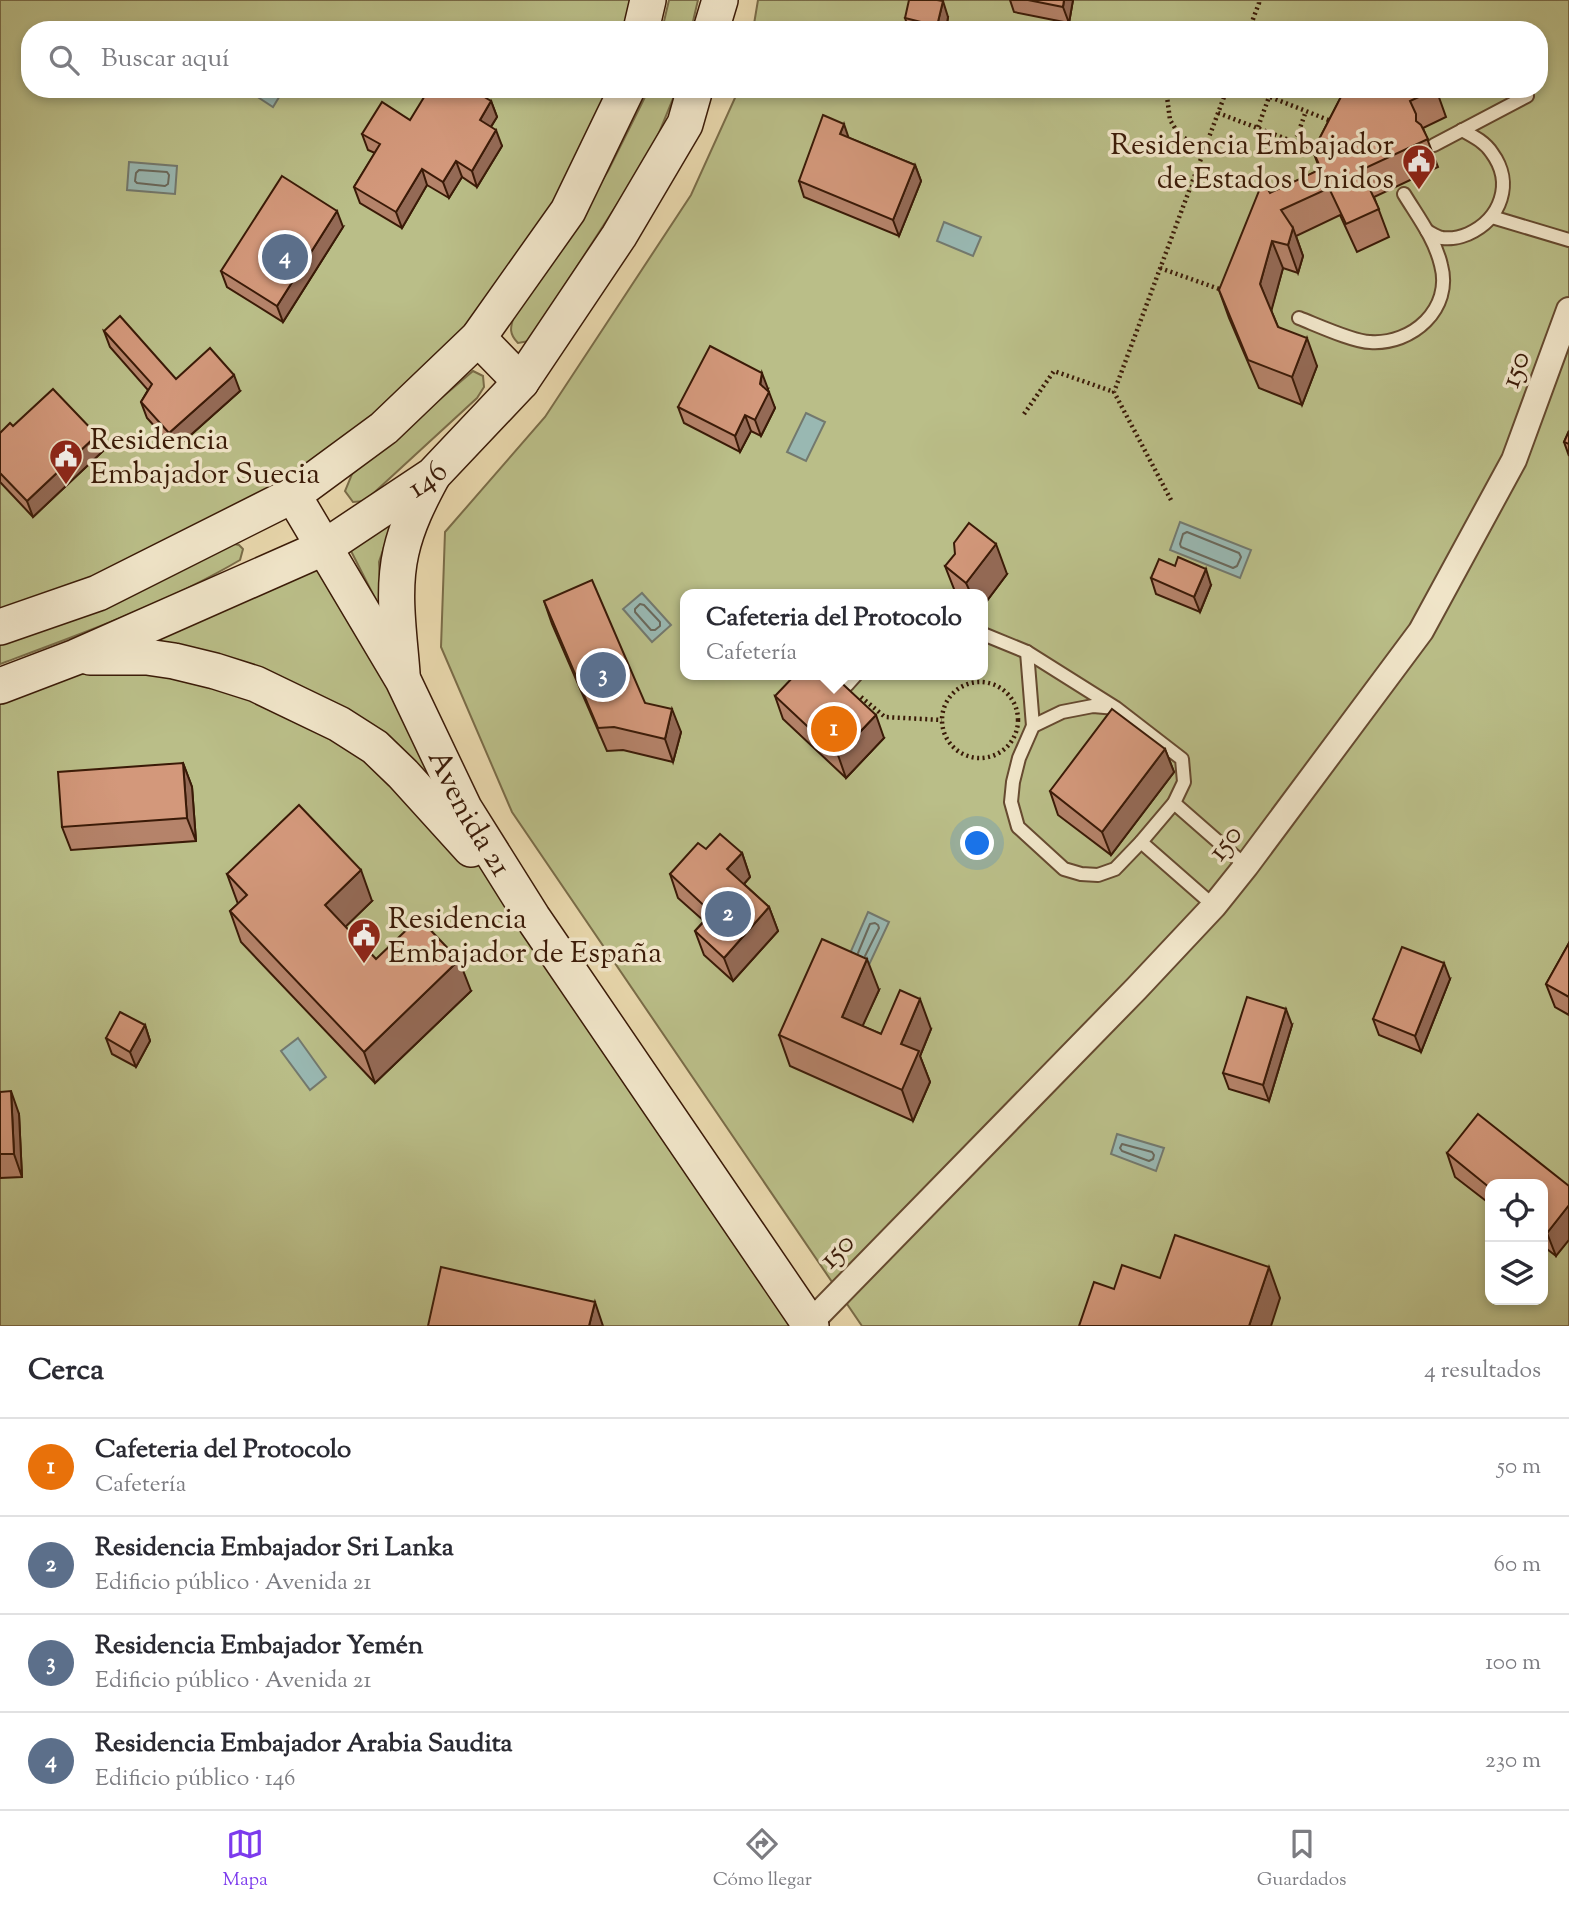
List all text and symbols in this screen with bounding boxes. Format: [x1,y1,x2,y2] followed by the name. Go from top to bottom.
[21,21,1548,98] search box
[45,41,83,79] icon: search
[101,41,230,78] text: Buscar aquí
[1110,125,1394,202] place label: Residencia Embajador de Estados Unidos
[1400,142,1438,191] public building icon: Residencia Embajador de Estados Unidos
[262,231,308,283] pin: 4
[1490,345,1543,394] street label: 150
[90,420,320,497] place label: Residencia Embajador Suecia
[47,437,85,486] public building icon: Residencia Embajador Suecia
[400,453,459,510] street label: 146
[680,589,988,680] popup
[706,600,962,637] text: Cafeteria del Protocolo
[706,637,797,670] text: Cafetería
[580,649,626,701] pin: 3
[811,703,857,755] pin: 1
[415,743,521,886] street label: Avenida 21
[1198,816,1254,871] street label: 150
[960,826,994,860] your location
[705,888,751,940] pin: 2
[388,899,662,976] place label: Residencia Embajador de España
[345,916,383,965] public building icon: Residencia Embajador de España
[1485,1179,1548,1305] map controls
[1485,1179,1548,1242] button: locate
[810,1224,866,1280] street label: 150
[1485,1242,1548,1305] button: layers
[28,1350,104,1393] text: Cerca
[1424,1355,1541,1388] text: 4 resultados
[95,1432,351,1469] text: Cafeteria del Protocolo
[47,1451,55,1484] text: 1
[1497,1451,1541,1484] text: 50 m
[95,1469,186,1502] text: Cafetería
[95,1530,454,1567] text: Residencia Embajador Sri Lanka
[46,1549,56,1582] text: 2
[1493,1549,1541,1582] text: 60 m
[95,1567,371,1600] text: Edificio público · Avenida 21
[95,1628,423,1665] text: Residencia Embajador Yemén
[46,1647,56,1680] text: 3
[1485,1647,1541,1680] text: 100 m
[95,1665,371,1698] text: Edificio público · Avenida 21
[95,1726,513,1763] text: Residencia Embajador Arabia Saudita
[45,1745,57,1778] text: 4
[1485,1745,1541,1778] text: 230 m
[95,1763,295,1796] text: Edificio público · 146
[222,1825,268,1894] tab: Mapa
[713,1825,812,1894] tab: Cómo llegar
[1257,1825,1347,1894] tab: Guardados

